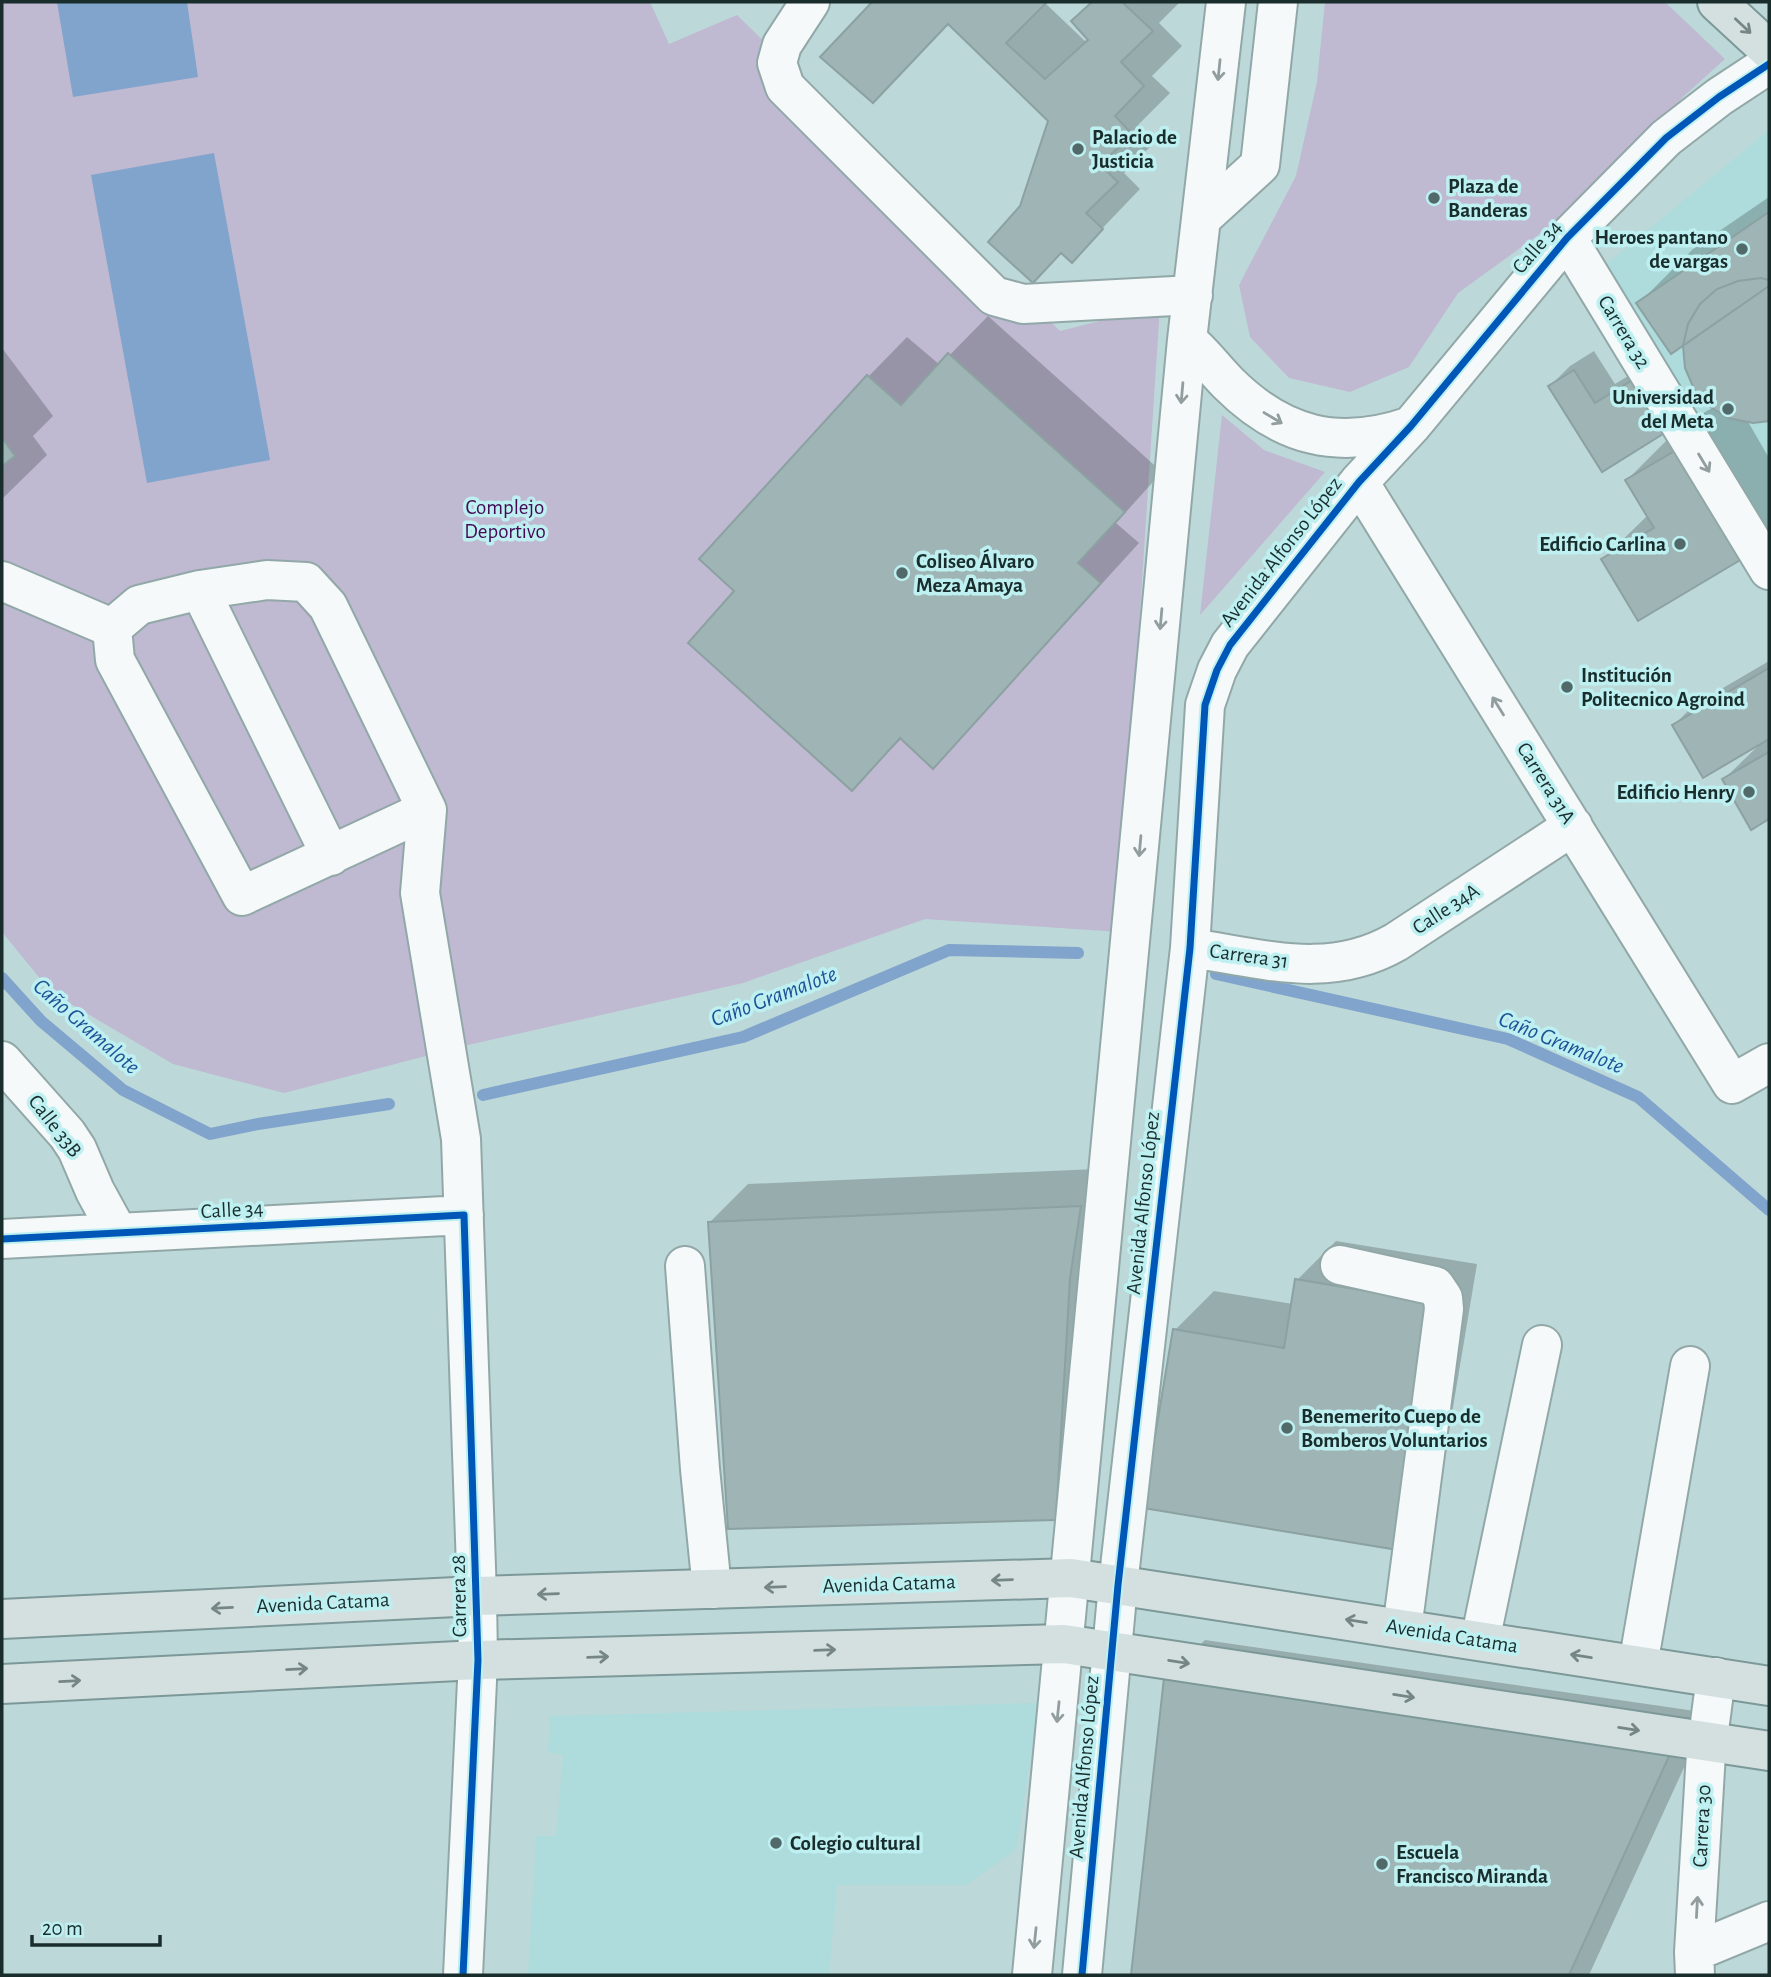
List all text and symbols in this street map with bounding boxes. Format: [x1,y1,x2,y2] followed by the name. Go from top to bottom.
[1734,18,1752,34] one-way arrow
[1212,58,1225,80] one-way arrow
[1092,127,1177,172] place label: Palacio de Justicia
[1070,141,1086,157] marker: Palacio de Justicia
[1448,176,1527,221] place label: Plaza de Banderas
[1426,190,1442,206] marker: Plaza de Banderas
[1508,216,1566,278] street label: Calle 34
[1595,227,1728,272] place label: Heroes pantano de vargas
[1734,241,1750,257] marker: Heroes pantano de vargas
[1594,292,1654,372] street label: Carrera 32
[1175,381,1188,404] one-way arrow
[1612,387,1714,432] place label: Universidad del Meta
[1720,401,1736,417] marker: Universidad del Meta
[1263,412,1283,426] one-way arrow
[1698,453,1712,473] one-way arrow
[1216,473,1346,631] street label: Avenida Alfonso López
[464,497,546,542] park label: Complejo Deportivo
[1539,534,1666,555] place label: Edificio Carlina
[1672,536,1688,552] marker: Edificio Carlina
[916,548,1034,596] place label: Coliseo Álvaro Meza Amaya
[894,565,910,581] marker: Coliseo Álvaro Meza Amaya
[1154,608,1167,630] one-way arrow
[1581,665,1745,710] place label: Institución Politecnico Agroind
[1559,679,1575,695] marker: Institución Politecnico Agroind
[1491,697,1506,716] one-way arrow
[1513,739,1579,827] street label: Carrera 31A
[1617,782,1736,803] place label: Edificio Henry
[1741,784,1757,800] marker: Edificio Henry
[1133,834,1146,857] one-way arrow
[1409,880,1483,938] street label: Calle 34A
[1208,940,1290,972] street label: Carrera 31
[708,962,840,1032] water label: Caño Gramalote
[28,975,144,1079] water label: Caño Gramalote
[1495,1007,1627,1079] water label: Caño Gramalote
[24,1091,86,1161] street label: Calle 33B
[1123,1111,1163,1295] street label: Avenida Alfonso López
[200,1198,264,1222] street label: Calle 34
[1301,1406,1488,1451] place label: Benemerito Cuepo de Bomberos Voluntarios
[1279,1420,1295,1436] marker: Benemerito Cuepo de Bomberos Voluntarios
[448,1554,470,1638] street label: Carrera 28
[822,1571,956,1597] street label: Avenida Catama
[991,1573,1014,1587] one-way arrow
[764,1581,787,1594] one-way arrow
[536,1587,559,1601] one-way arrow
[256,1589,390,1617] street label: Avenida Catama
[211,1602,234,1615] one-way arrow
[1345,1614,1368,1627] one-way arrow
[1385,1615,1520,1657] street label: Avenida Catama
[814,1644,837,1657] one-way arrow
[1570,1649,1593,1662] one-way arrow
[586,1650,609,1664] one-way arrow
[1167,1656,1190,1669] one-way arrow
[285,1663,308,1676] one-way arrow
[58,1674,81,1687] one-way arrow
[1066,1675,1102,1859] street label: Avenida Alfonso López
[1392,1689,1415,1702] one-way arrow
[1051,1700,1064,1723] one-way arrow
[1617,1723,1640,1736] one-way arrow
[1689,1784,1715,1868] street label: Carrera 30
[790,1833,921,1854] place label: Colegio cultural
[768,1835,784,1851] marker: Colegio cultural
[1396,1842,1548,1887] place label: Escuela Francisco Miranda
[1374,1856,1390,1872] marker: Escuela Francisco Miranda
[1691,1896,1704,1919] one-way arrow
[32,1904,159,1948] scale bar
[42,1918,83,1939] text: 20 m
[1029,1927,1042,1949] one-way arrow

